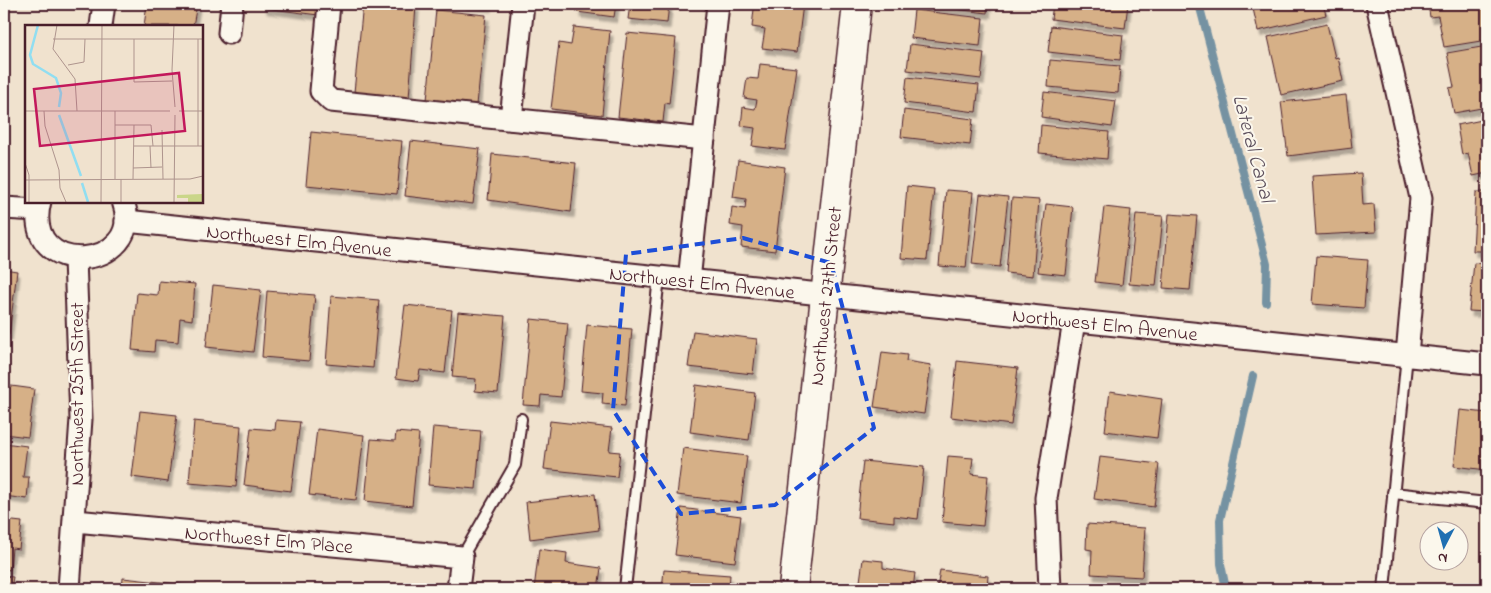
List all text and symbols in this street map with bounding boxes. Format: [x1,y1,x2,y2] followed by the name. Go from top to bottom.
[25,25,202,202] inset map
[1223,91,1281,208] water label: Lateral Canal
[804,205,851,387] street label: Northwest 27th Street
[205,218,393,267] street label: Northwest Elm Avenue
[608,260,796,309] street label: Northwest Elm Avenue
[64,302,93,486] street label: Northwest 25th Street
[1011,302,1199,351] street label: Northwest Elm Avenue
[183,520,354,563] street label: Northwest Elm Place
[1418,520,1468,570] north arrow
[1437,547,1449,568] text: N

